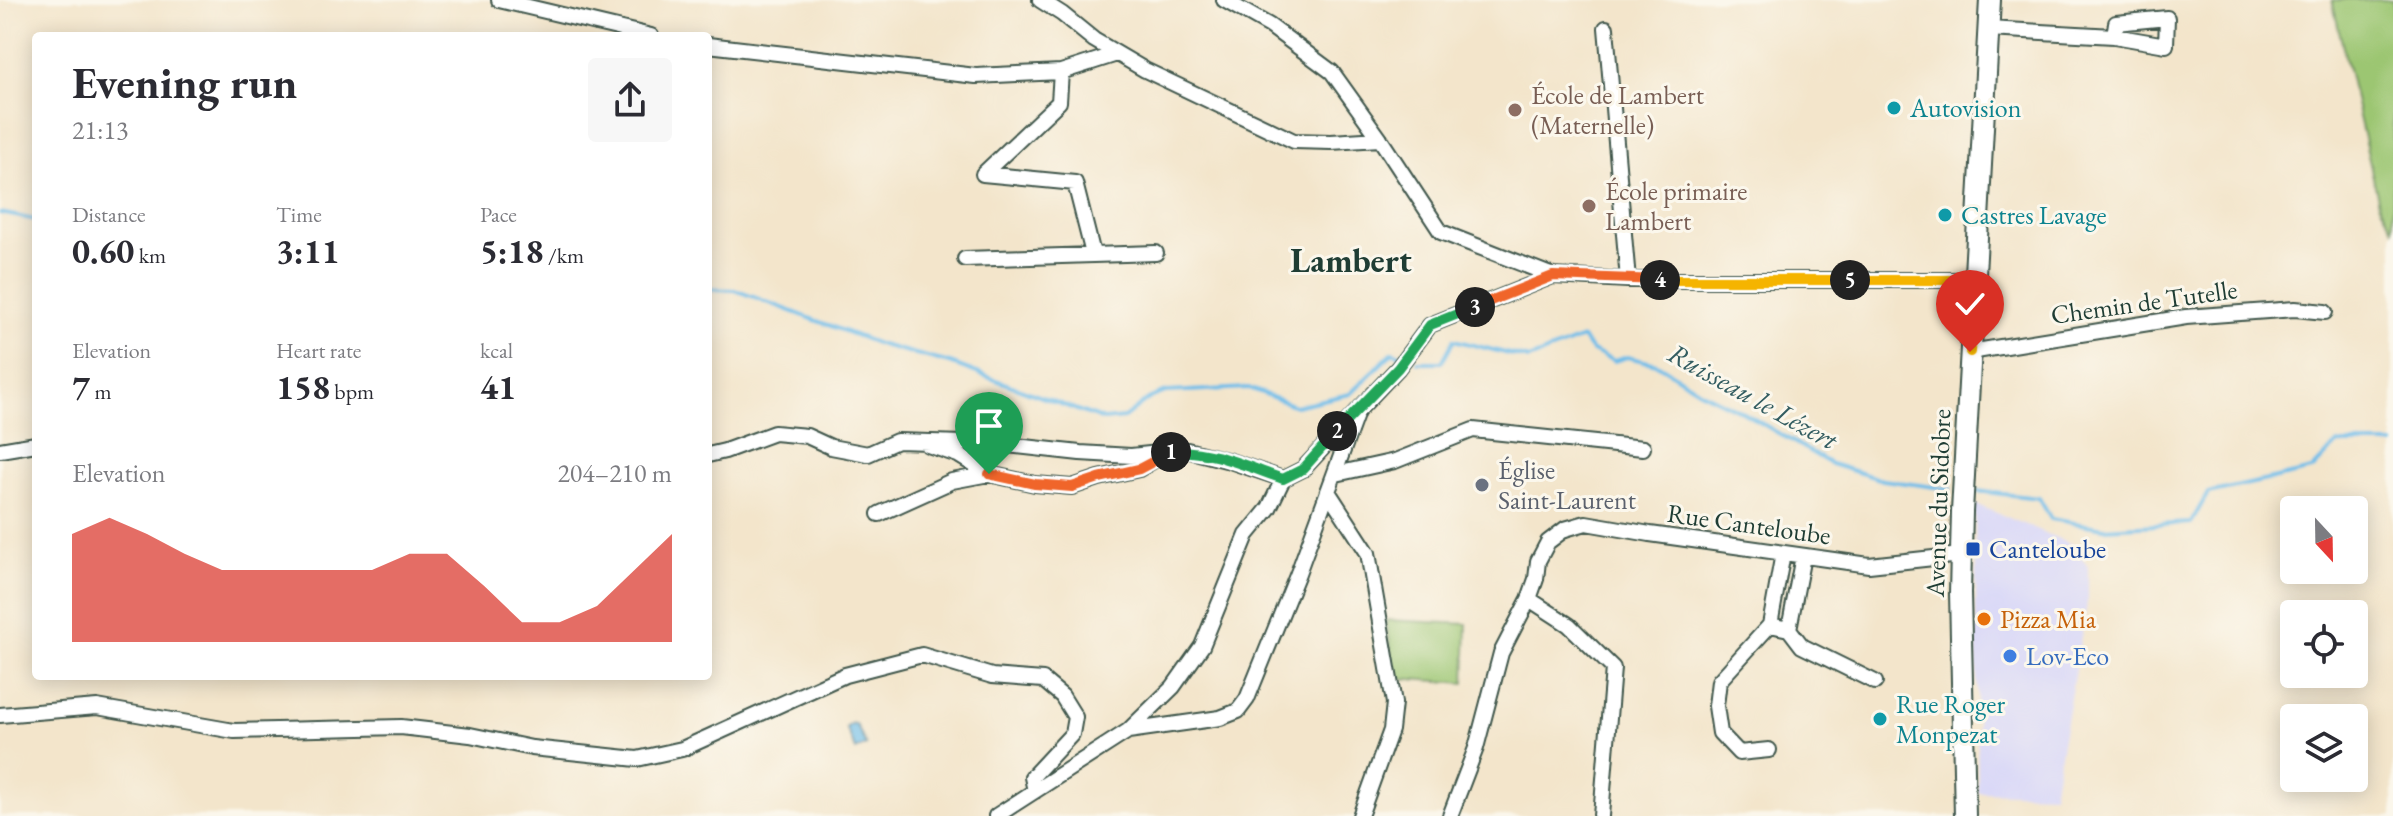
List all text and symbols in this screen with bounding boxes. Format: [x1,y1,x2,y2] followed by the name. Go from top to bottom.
[72,54,297,111] text: Evening run
[588,58,672,142] button: share
[1531,78,1704,142] place label: École de Lambert (Maternelle)
[1909,91,2022,125] place label: Autovision
[1885,99,1903,117] marker: Autovision
[1506,101,1524,119] marker: École de Lambert (Maternelle)
[72,113,128,147] text: 21:13
[1605,174,1747,238] place label: École primaire Lambert
[1580,197,1598,215] marker: École primaire Lambert
[1961,198,2107,232] place label: Castres Lavage
[72,200,145,229] text: Distance
[276,200,322,229] text: Time
[480,200,517,229] text: Pace
[1936,206,1954,224] marker: Castres Lavage
[72,229,134,273] text: 0.60
[276,229,340,273] text: 3:11
[480,229,544,273] text: 5:18
[1290,238,1412,282] district label: Lambert
[134,241,166,270] text: km
[544,241,584,270] text: /km
[1640,260,1680,300] pin: 4
[1830,260,1870,300] pin: 5
[1654,265,1666,294] text: 4
[1844,265,1856,294] text: 5
[1936,270,2004,352] pin
[2049,272,2239,332] street label: Chemin de Tutelle
[1948,282,1992,326] icon: check
[1455,287,1495,327] pin: 3
[1469,292,1481,321] text: 3
[1662,335,1846,458] water label: Ruisseau le Lézert
[72,336,151,365] text: Elevation
[276,336,361,365] text: Heart rate
[480,336,513,365] text: kcal
[72,365,90,409] text: 7
[276,365,330,409] text: 158
[480,365,516,409] text: 41
[90,377,112,406] text: m
[330,377,374,406] text: bpm
[955,392,1023,474] pin
[967,404,1011,448] icon: arrive
[1918,408,1958,599] street label: Avenue du Sidobre
[1317,411,1357,451] pin: 2
[1331,416,1343,445] text: 2
[1151,432,1191,472] pin: 1
[1165,437,1177,466] text: 1
[1498,453,1636,517] place label: Église Saint-Laurent
[72,456,166,490] text: Elevation
[557,456,672,490] text: 204–210 m
[1473,476,1491,494] marker: Église Saint-Laurent
[1665,496,1833,552] street label: Rue Canteloube
[2280,496,2368,584] north arrow
[2280,496,2368,792] map controls
[1989,532,2106,566] place label: Canteloube
[1964,540,1982,558] marker: Canteloube
[2280,600,2368,688] button: locate
[2000,602,2097,636] place label: Pizza Mia
[1975,610,1993,628] marker: Pizza Mia
[2026,639,2109,673] place label: Lov-Eco
[2001,647,2019,665] marker: Lov-Eco
[1896,687,2005,751] place label: Rue Roger Monpezat
[2280,704,2368,792] button: layers
[1871,710,1889,728] marker: Rue Roger Monpezat

